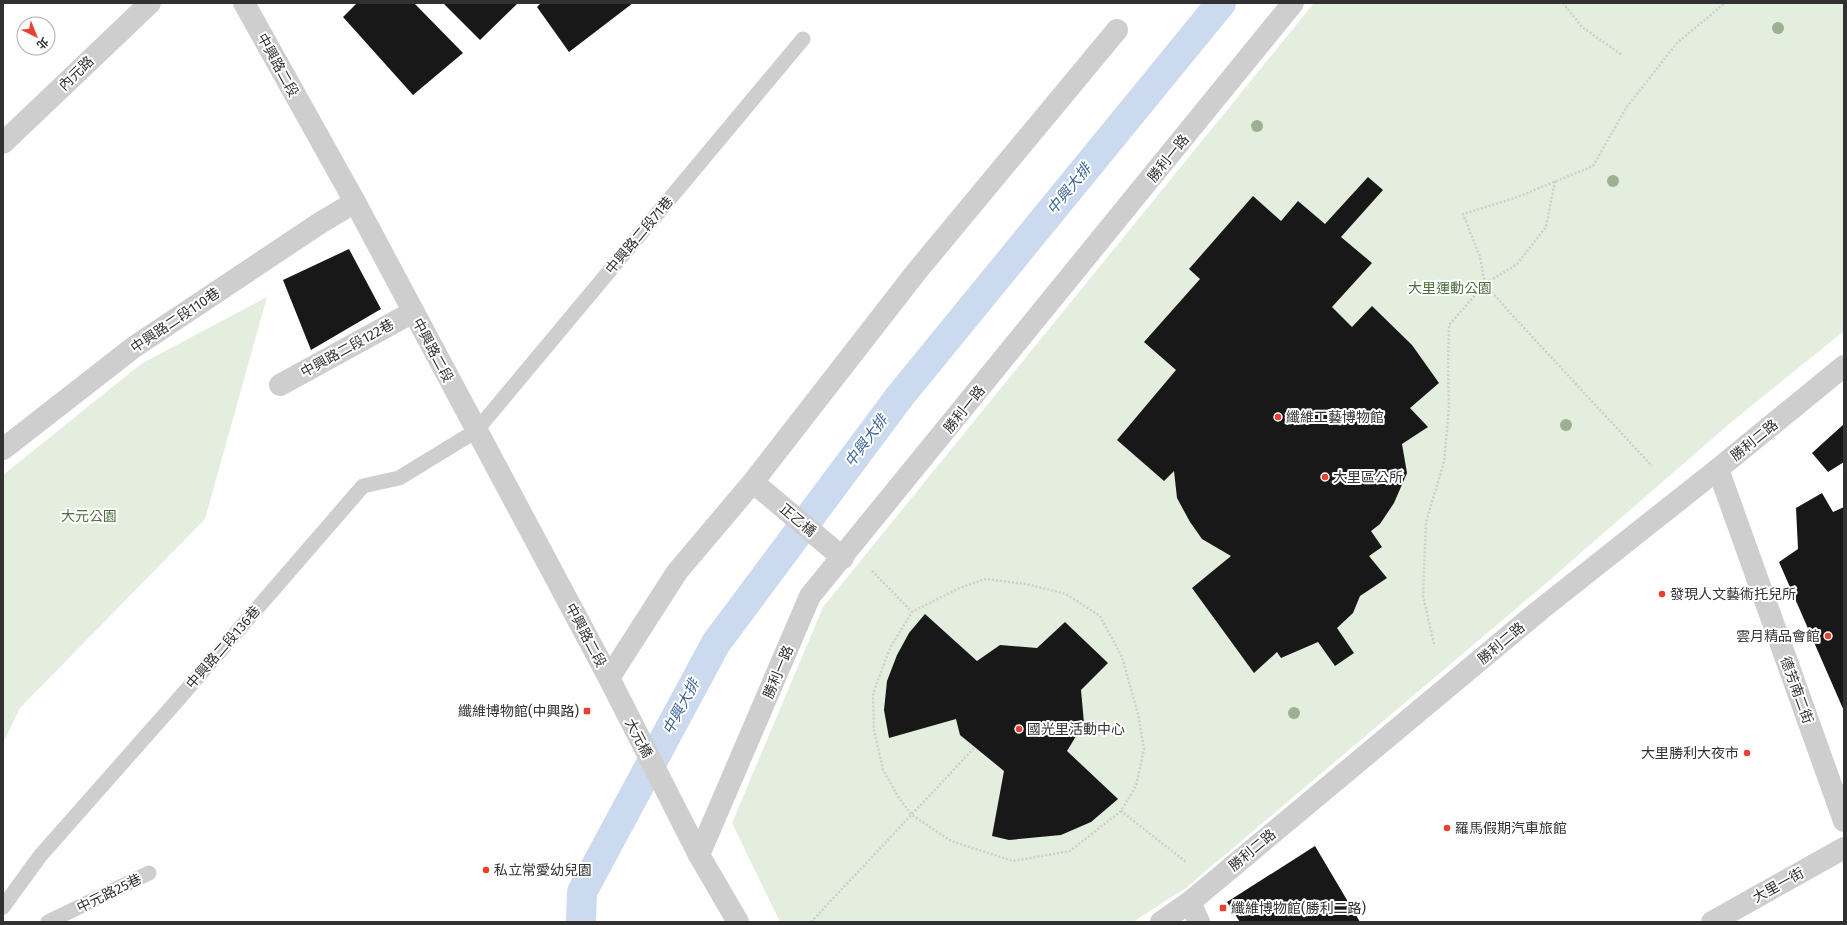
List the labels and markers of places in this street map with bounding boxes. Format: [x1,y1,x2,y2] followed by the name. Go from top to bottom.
[1286,409,1384,426] place label: 纖維工藝博物館
[1273,412,1283,422] marker: 纖維工藝博物館
[1333,469,1403,486] place label: 大里區公所
[1320,472,1330,482] marker: 大里區公所
[1670,586,1796,603] place label: 發現人文藝術托兒所
[1657,589,1667,599] marker: 發現人文藝術托兒所
[1736,628,1820,645] place label: 雲月精品會館
[1823,631,1833,641] marker: 雲月精品會館
[458,703,579,720] place label: 纖維博物館(中興路)
[582,706,592,716] marker: 纖維博物館(中興路)
[1027,721,1125,738] place label: 國光里活動中心
[1014,724,1024,734] marker: 國光里活動中心
[1641,745,1739,762] place label: 大里勝利大夜市
[1742,748,1752,758] marker: 大里勝利大夜市
[1455,820,1567,837] place label: 羅馬假期汽車旅館
[1442,823,1452,833] marker: 羅馬假期汽車旅館
[494,862,592,879] place label: 私立常愛幼兒園
[481,865,491,875] marker: 私立常愛幼兒園
[1231,900,1366,917] place label: 纖維博物館(勝利二路)
[1218,903,1228,913] marker: 纖維博物館(勝利二路)

